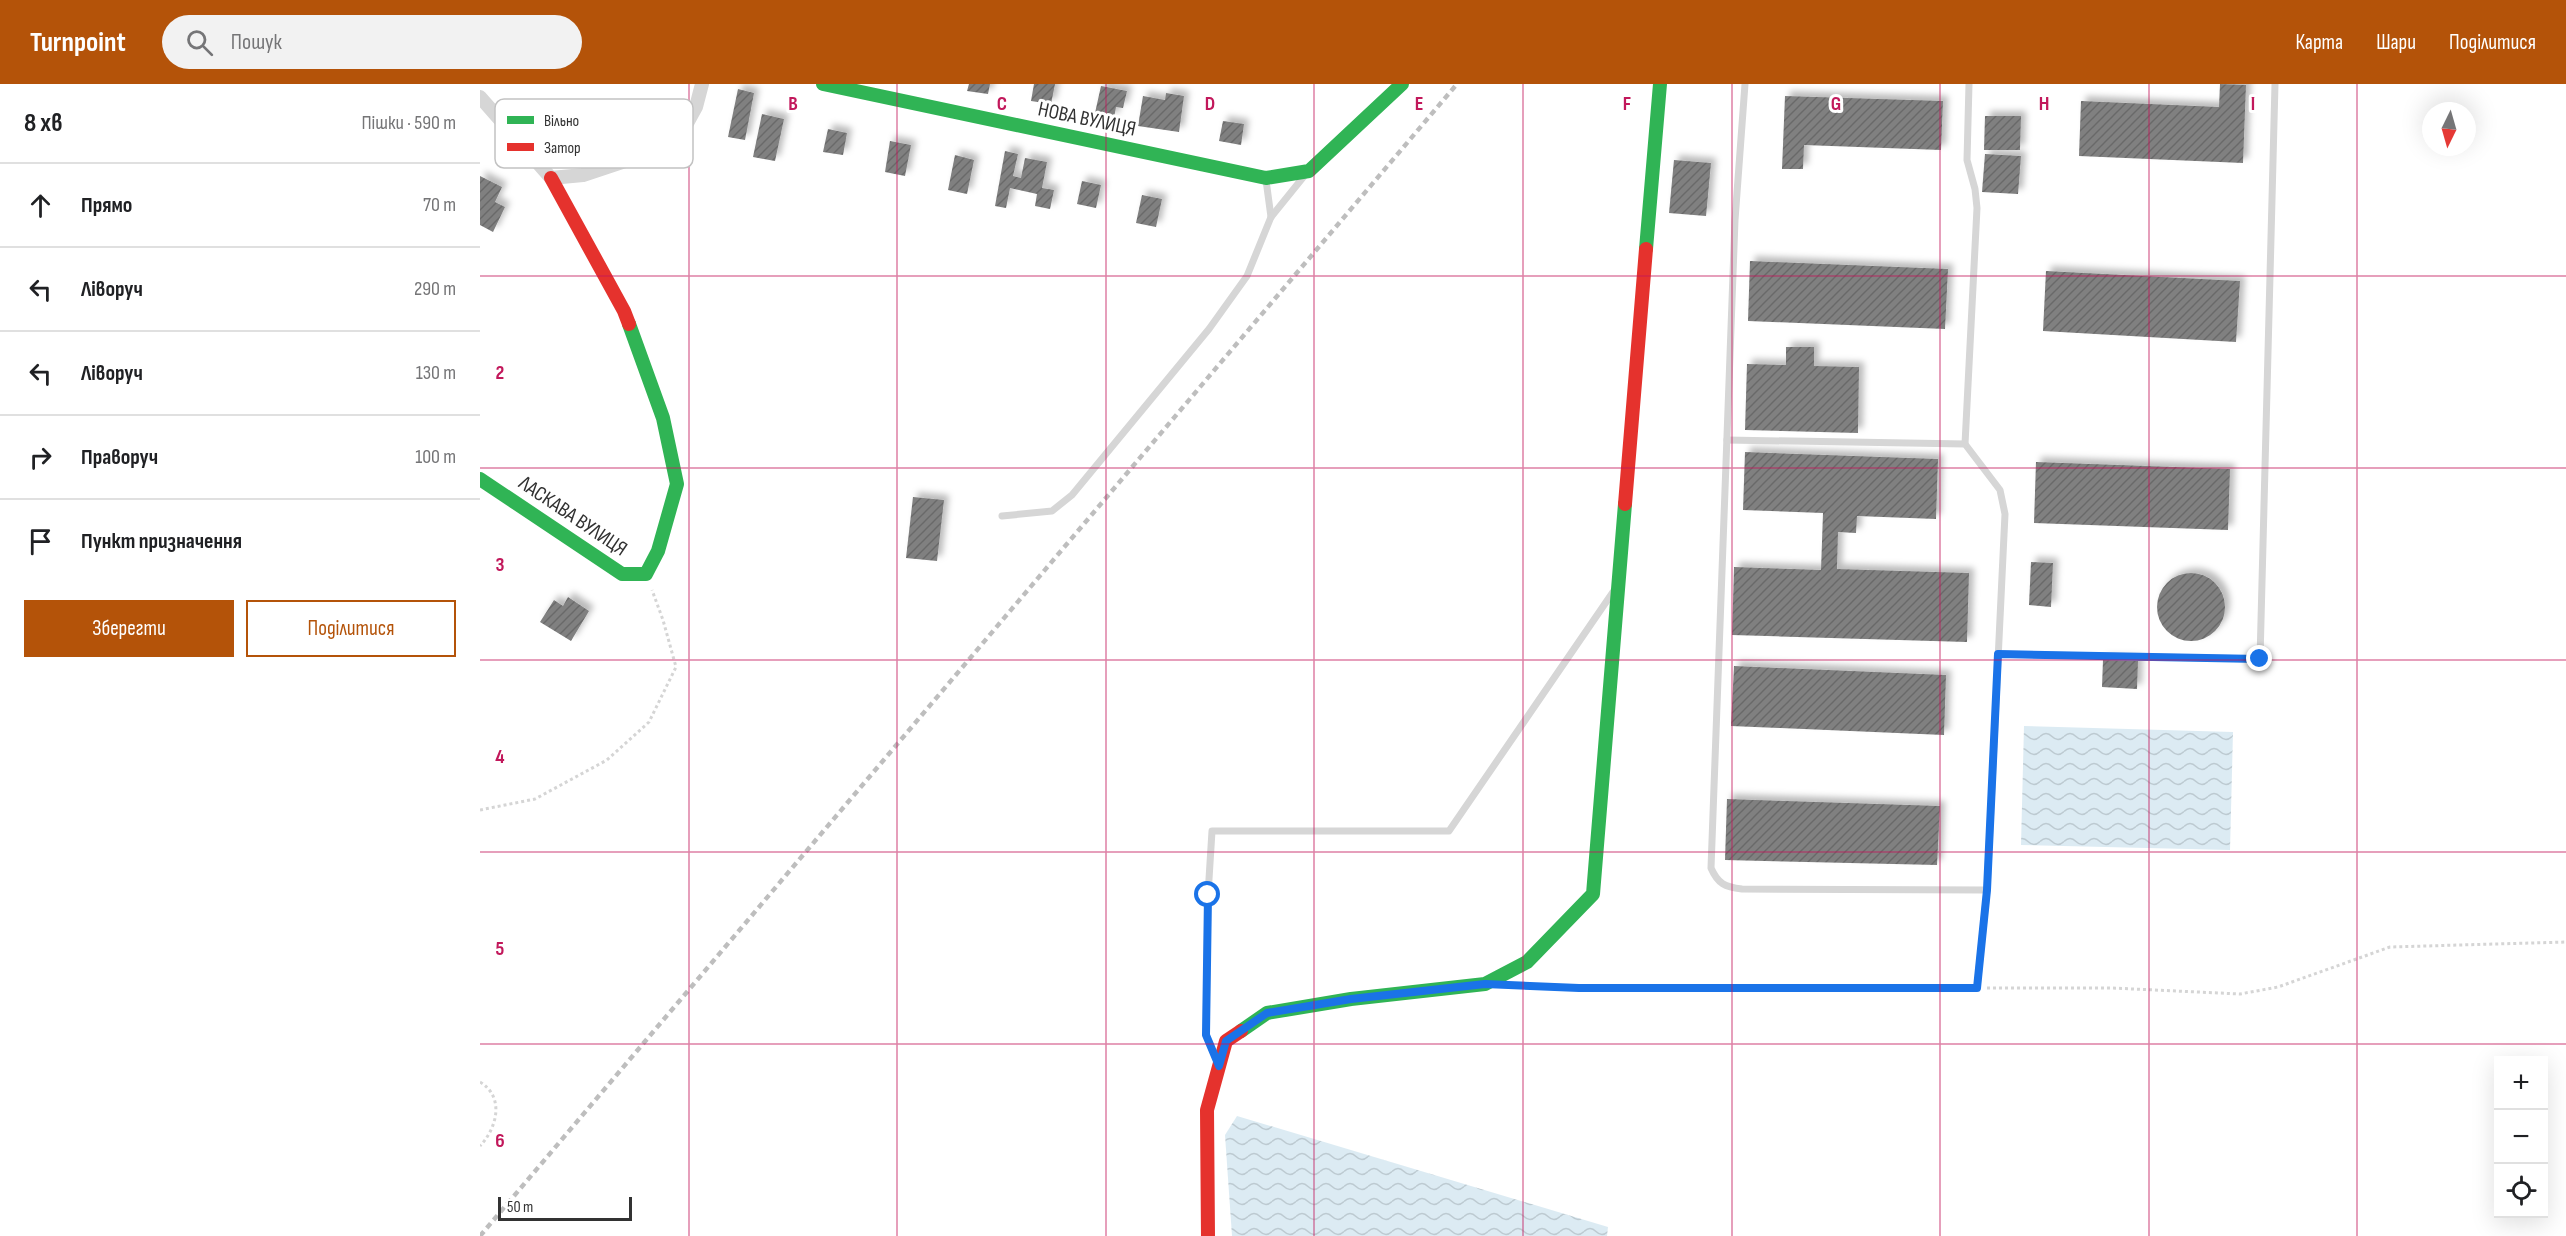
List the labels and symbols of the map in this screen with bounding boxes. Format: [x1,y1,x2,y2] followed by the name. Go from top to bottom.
[788,92,798,116] text: B
[997,92,1007,116] text: C
[1205,92,1215,116] text: D
[1415,92,1423,116] text: E
[1623,92,1631,116] text: F
[1831,92,1841,116] text: G
[2039,92,2049,116] text: H
[2251,92,2255,116] text: I
[1036,96,1138,142] street label: НОВА ВУЛИЦЯ
[495,99,693,168] legend
[2422,102,2476,156] north arrow
[544,112,579,131] text: Вільно
[544,139,581,158] text: Затор
[496,361,504,385] text: 2
[513,470,632,561] street label: ЛАСКАВА ВУЛИЦЯ
[496,553,505,577] text: 3
[2246,645,2272,671] route end
[495,745,505,769] text: 4
[1194,881,1220,907] route start
[496,937,505,961] text: 5
[495,1129,505,1153] text: 6
[498,1194,632,1222] scale bar

